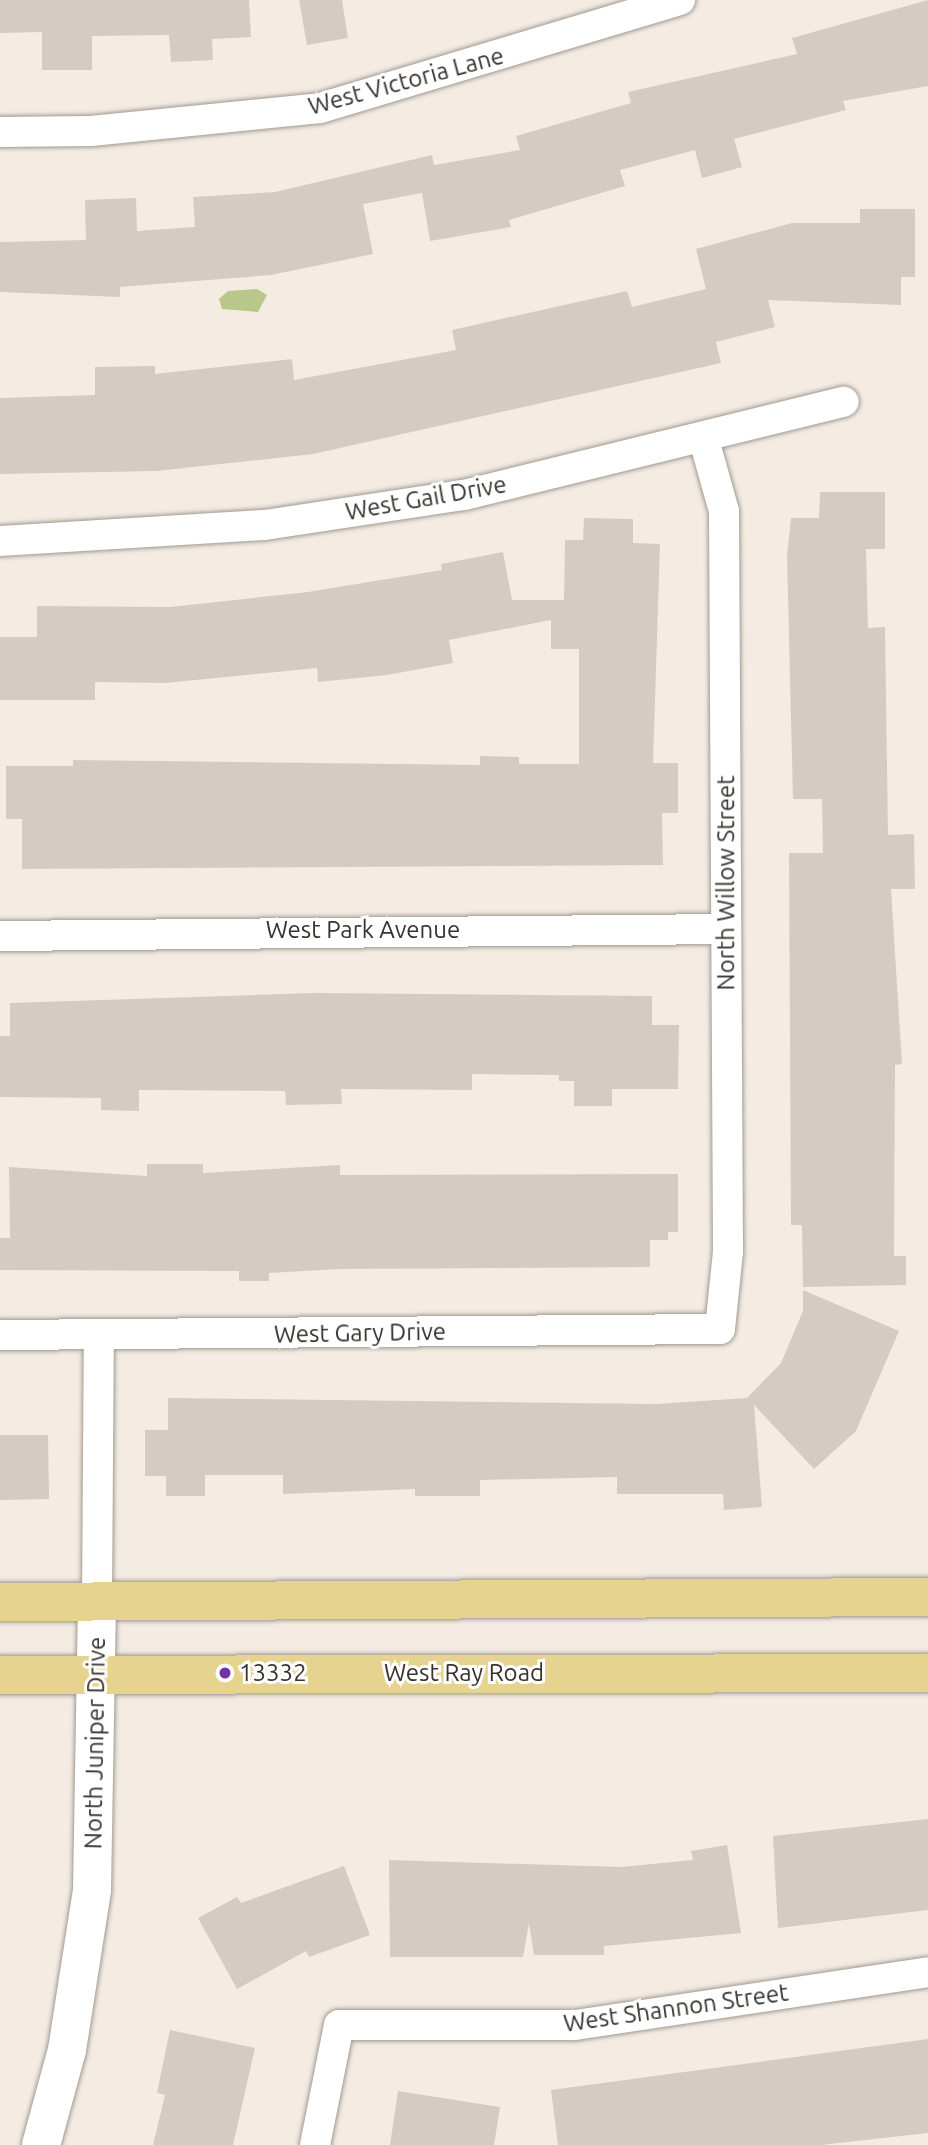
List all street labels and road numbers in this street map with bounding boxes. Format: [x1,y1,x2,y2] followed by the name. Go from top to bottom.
[305,41,507,121] street label: West Victoria Lane
[343,470,509,526] street label: West Gail Drive
[712,775,740,991] street label: North Willow Street
[266,916,460,944] street label: West Park Avenue
[274,1317,446,1349] street label: West Gary Drive
[79,1636,111,1850] street label: North Juniper Drive
[384,1659,544,1687] street label: West Ray Road
[562,1978,790,2038] street label: West Shannon Street

